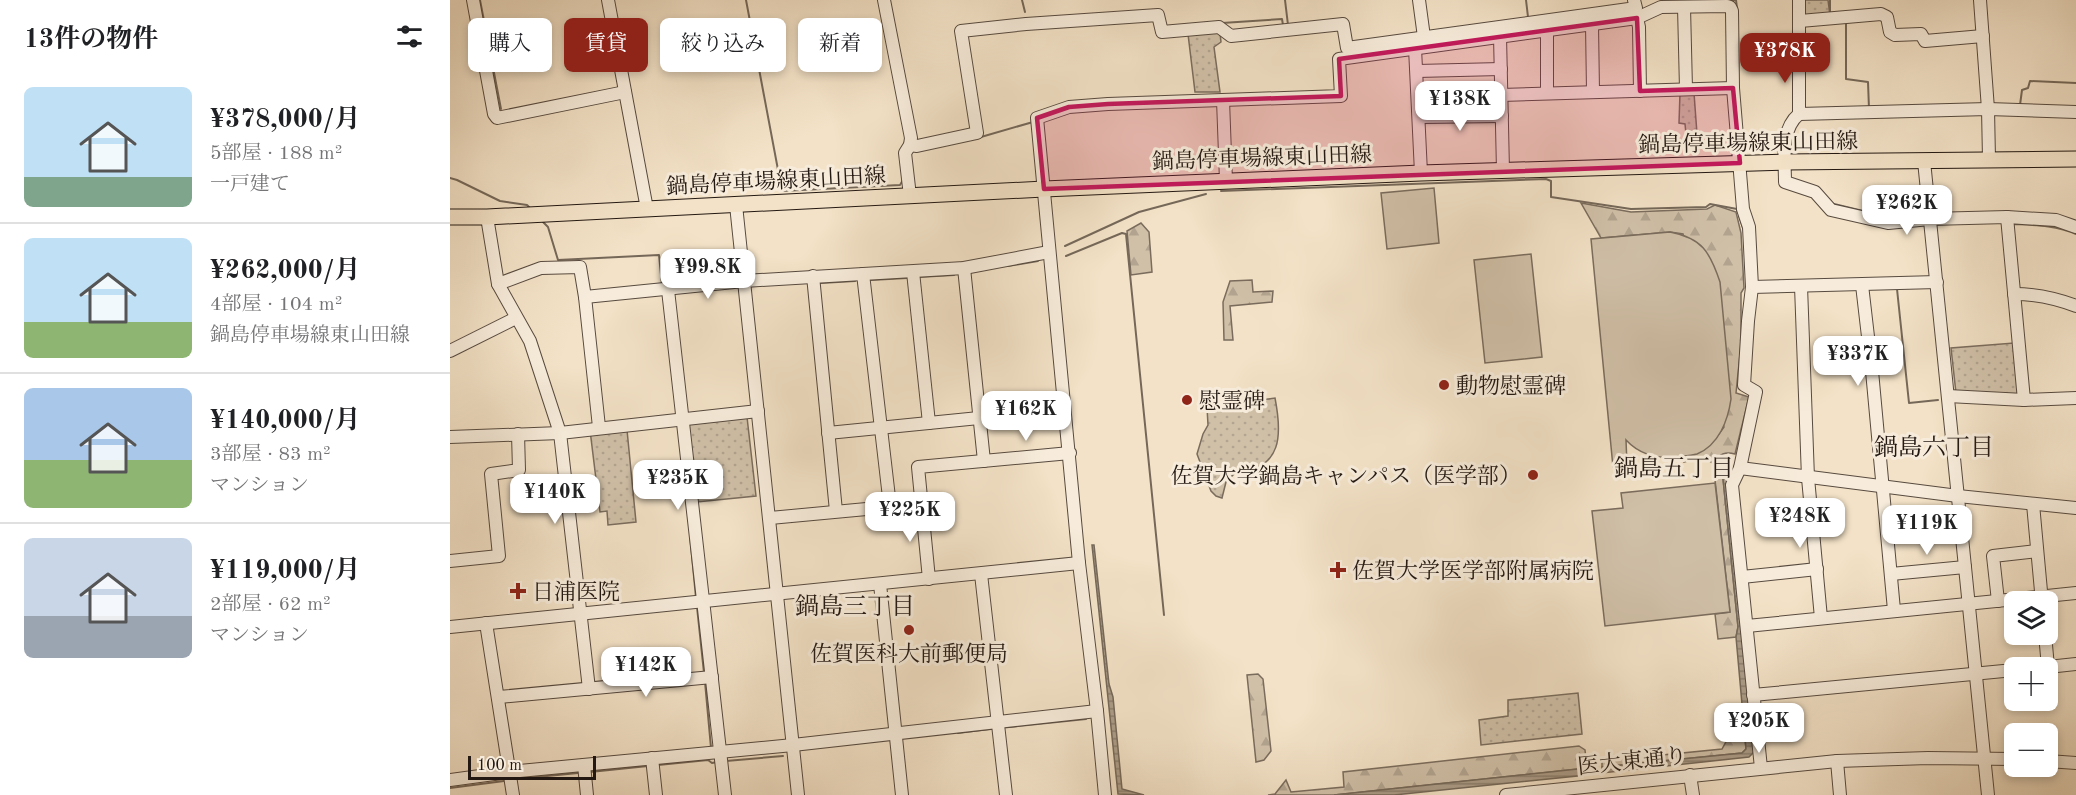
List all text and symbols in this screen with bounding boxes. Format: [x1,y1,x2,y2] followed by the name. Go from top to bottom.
[468,18,552,72] chip: 購入
[564,18,648,72] chip: 賃貸
[660,18,786,72] chip: 絞り込み
[798,18,882,72] chip: 新着
[393,20,426,53] icon: filters
[24,27,158,53] text: 13件の物件
[1743,33,1827,84] pin: ¥378K
[1754,42,1816,62] text: ¥378K
[1418,81,1502,132] pin: ¥138K
[1429,90,1491,110] text: ¥138K
[210,107,361,133] text: ¥378,000/月
[72,111,144,183] icon: home
[1638,129,1858,157] street label: 鍋島停車場線東山田線
[1152,142,1372,174] street label: 鍋島停車場線東山田線
[210,144,342,164] text: 5部屋 · 188 m²
[666,163,887,199] street label: 鍋島停車場線東山田線
[210,175,290,195] text: 一戸建て
[1865,185,1949,236] pin: ¥262K
[1876,194,1938,214] text: ¥262K
[659,249,757,300] pin: ¥99.8K
[210,258,361,284] text: ¥262,000/月
[674,258,742,278] text: ¥99.8K
[72,262,144,334] icon: home
[210,295,342,315] text: 4部屋 · 104 m²
[210,326,410,346] text: 鍋島停車場線東山田線
[1816,336,1900,387] pin: ¥337K
[1827,345,1889,365] text: ¥337K
[1456,374,1566,398] place label: 動物慰霊碑
[1437,378,1451,392] marker: 動物慰霊碑
[1199,389,1265,413] place label: 慰霊碑
[984,391,1068,442] pin: ¥162K
[1180,393,1194,407] marker: 慰霊碑
[995,400,1057,420] text: ¥162K
[210,408,361,434] text: ¥140,000/月
[72,412,144,484] icon: home
[1874,434,1994,461] district label: 鍋島六丁目
[210,445,331,465] text: 3部屋 · 83 m²
[1614,455,1734,482] district label: 鍋島五丁目
[636,460,720,511] pin: ¥235K
[1171,464,1521,488] place label: 佐賀大学鍋島キャンパス（医学部）
[1526,468,1540,482] marker: 佐賀大学鍋島キャンパス（医学部）
[647,469,709,489] text: ¥235K
[513,474,597,525] pin: ¥140K
[210,476,309,496] text: マンション
[524,483,586,503] text: ¥140K
[868,492,952,543] pin: ¥225K
[1758,498,1842,549] pin: ¥248K
[879,501,941,521] text: ¥225K
[1885,505,1969,556] pin: ¥119K
[1769,507,1831,527] text: ¥248K
[1896,514,1958,534] text: ¥119K
[210,558,361,584] text: ¥119,000/月
[1352,559,1594,583] place label: 佐賀大学医学部附属病院
[1329,561,1347,579] marker: 佐賀大学医学部附属病院
[72,562,144,634] icon: home
[532,580,620,604] place label: 日浦医院
[509,582,527,600] marker: 日浦医院
[2004,591,2058,777] map controls
[2004,591,2058,645] button: layers
[795,593,915,620] district label: 鍋島三丁目
[210,595,331,615] text: 2部屋 · 62 m²
[902,623,916,637] marker: 佐賀医科大前郵便局
[210,626,309,646] text: マンション
[810,642,1008,666] place label: 佐賀医科大前郵便局
[604,647,688,698] pin: ¥142K
[615,656,677,676] text: ¥142K
[2004,657,2058,711] button: +
[1717,703,1801,754] pin: ¥205K
[1728,712,1790,732] text: ¥205K
[2004,723,2058,777] button: −
[1576,743,1688,779] street label: 医大東通り
[468,753,596,780] scale bar
[477,758,522,774] text: 100 m

